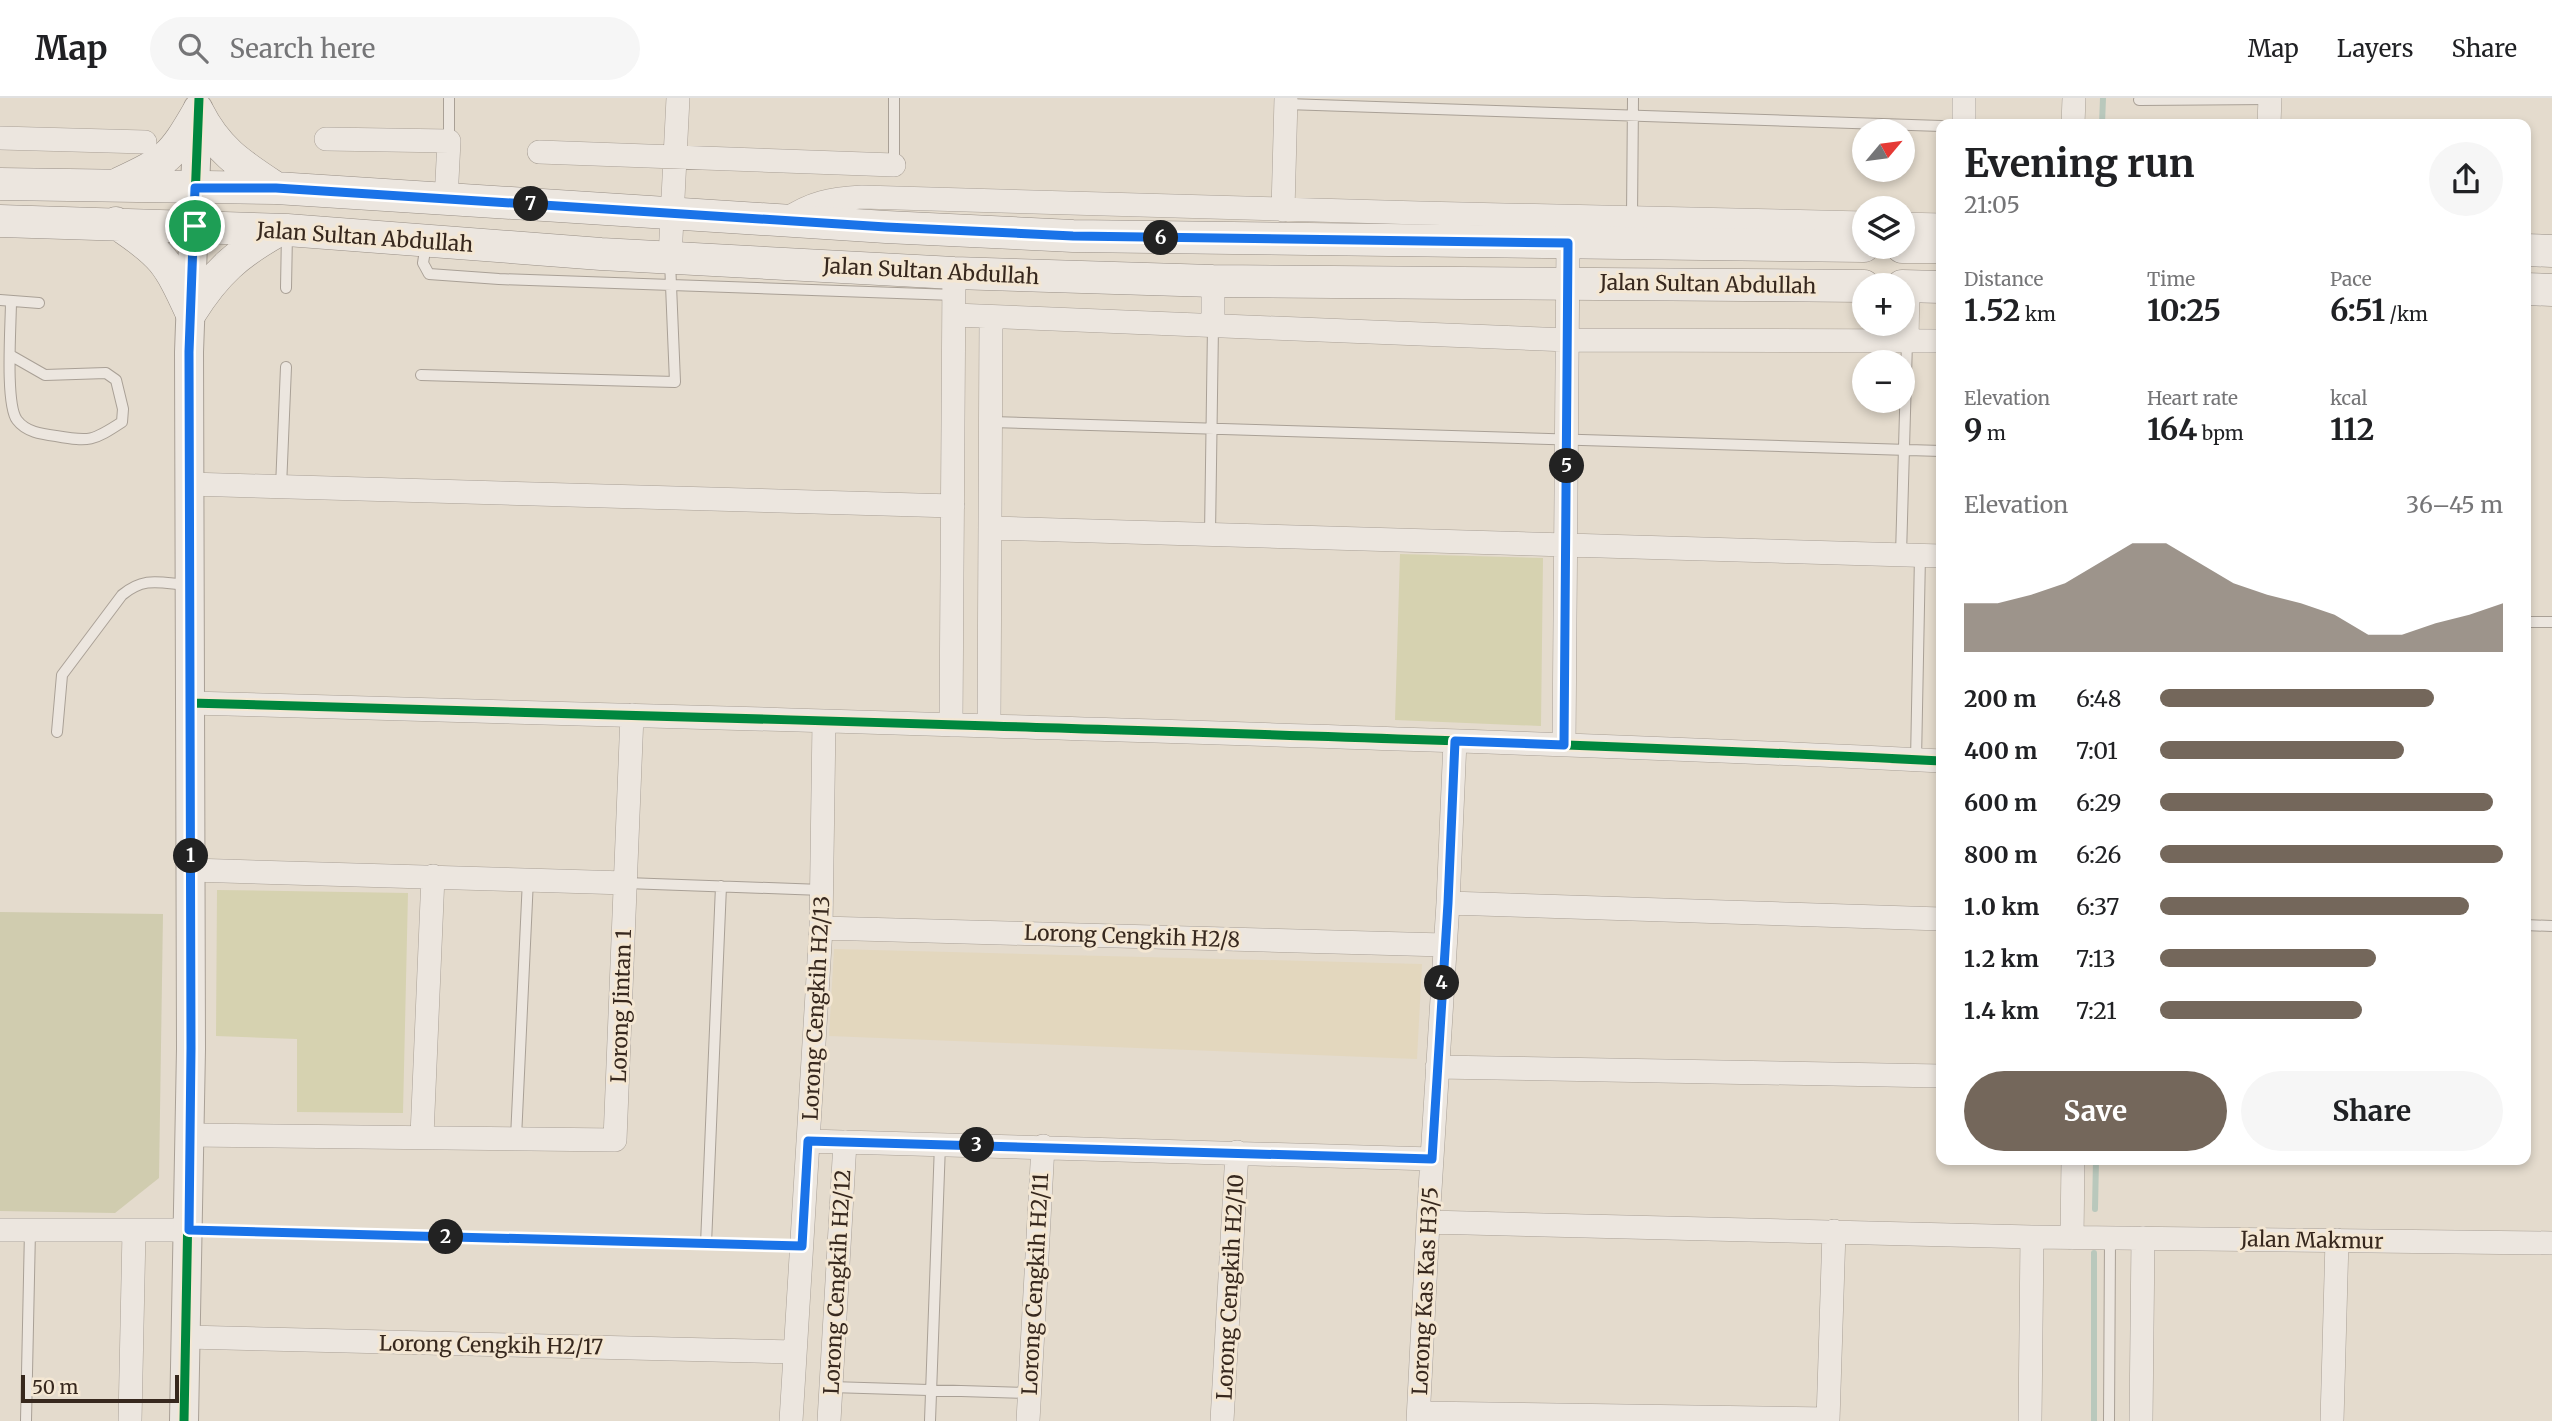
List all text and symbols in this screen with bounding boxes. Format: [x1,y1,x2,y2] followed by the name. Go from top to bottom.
[150,17,640,80] search box
[35,28,108,69] text: Map
[174,29,212,67] icon: search
[230,32,375,65] text: Search here
[2248,33,2299,64] text: Map
[2337,33,2413,64] text: Layers
[2451,33,2517,64] text: Share
[1852,119,1914,182] north arrow
[1852,119,1915,413] map controls
[1964,140,2195,187] text: Evening run
[2429,142,2503,216] button: share
[514,186,548,222] pin: 7
[1964,190,2020,219] text: 21:05
[525,191,536,215] text: 7
[165,196,225,256] pin
[1852,196,1915,259] button: layers
[176,207,214,245] icon: arrive
[255,216,474,258] street label: Jalan Sultan Abdullah
[1144,220,1178,256] pin: 6
[1155,225,1166,249] text: 6
[821,252,1040,290] street label: Jalan Sultan Abdullah
[1964,267,2043,291] text: Distance
[2147,267,2195,291] text: Time
[2330,267,2372,291] text: Pace
[1598,269,1817,299] street label: Jalan Sultan Abdullah
[1852,273,1915,336] button: +
[1964,291,2020,329] text: 1.52
[2147,291,2221,329] text: 10:25
[2330,291,2385,329] text: 6:51
[2020,302,2056,326] text: km
[2385,302,2428,326] text: /km
[1852,350,1915,413] button: −
[1964,386,2050,410] text: Elevation
[2147,386,2238,410] text: Heart rate
[2330,386,2367,410] text: kcal
[1964,410,1983,448] text: 9
[2147,410,2197,448] text: 164
[2330,410,2374,448] text: 112
[1983,421,2006,445] text: m
[2197,421,2244,445] text: bpm
[1550,448,1584,484] pin: 5
[1561,453,1572,477] text: 5
[1964,490,2068,519] text: Elevation
[2406,490,2503,519] text: 36–45 m
[1964,684,2036,713] text: 200 m
[2076,684,2121,713] text: 6:48
[1964,736,2038,765] text: 400 m
[2076,736,2118,765] text: 7:01
[1964,788,2037,817] text: 600 m
[2076,788,2121,817] text: 6:29
[174,838,208,874] pin: 1
[1964,840,2037,869] text: 800 m
[2076,840,2121,869] text: 6:26
[186,843,195,867] text: 1
[1964,892,2039,921] text: 1.0 km
[2076,892,2119,921] text: 6:37
[797,895,835,1121] street label: Lorong Cengkih H2/13
[1023,919,1241,953] street label: Lorong Cengkih H2/8
[605,929,637,1083] street label: Lorong Jintan 1
[1964,944,2039,973] text: 1.2 km
[2076,944,2116,973] text: 7:13
[1424,966,1460,1001] pin: 4
[1435,970,1448,994] text: 4
[1964,996,2039,1025] text: 1.4 km
[2076,996,2117,1025] text: 7:21
[1964,1071,2227,1151] button: Save
[2241,1071,2503,1151] button: Share
[960,1128,995,1162] pin: 3
[971,1132,982,1156] text: 3
[818,1169,856,1395] street label: Lorong Cengkih H2/12
[1016,1172,1054,1396] street label: Lorong Cengkih H2/11
[1211,1173,1249,1401] street label: Lorong Cengkih H2/10
[1406,1186,1444,1396] street label: Lorong Kas Kas H3/5
[428,1220,464,1254] pin: 2
[440,1224,451,1248] text: 2
[2239,1225,2384,1255] street label: Jalan Makmur
[379,1330,603,1360] street label: Lorong Cengkih H2/17
[21,1372,178,1404] scale bar
[32,1375,78,1399] text: 50 m

